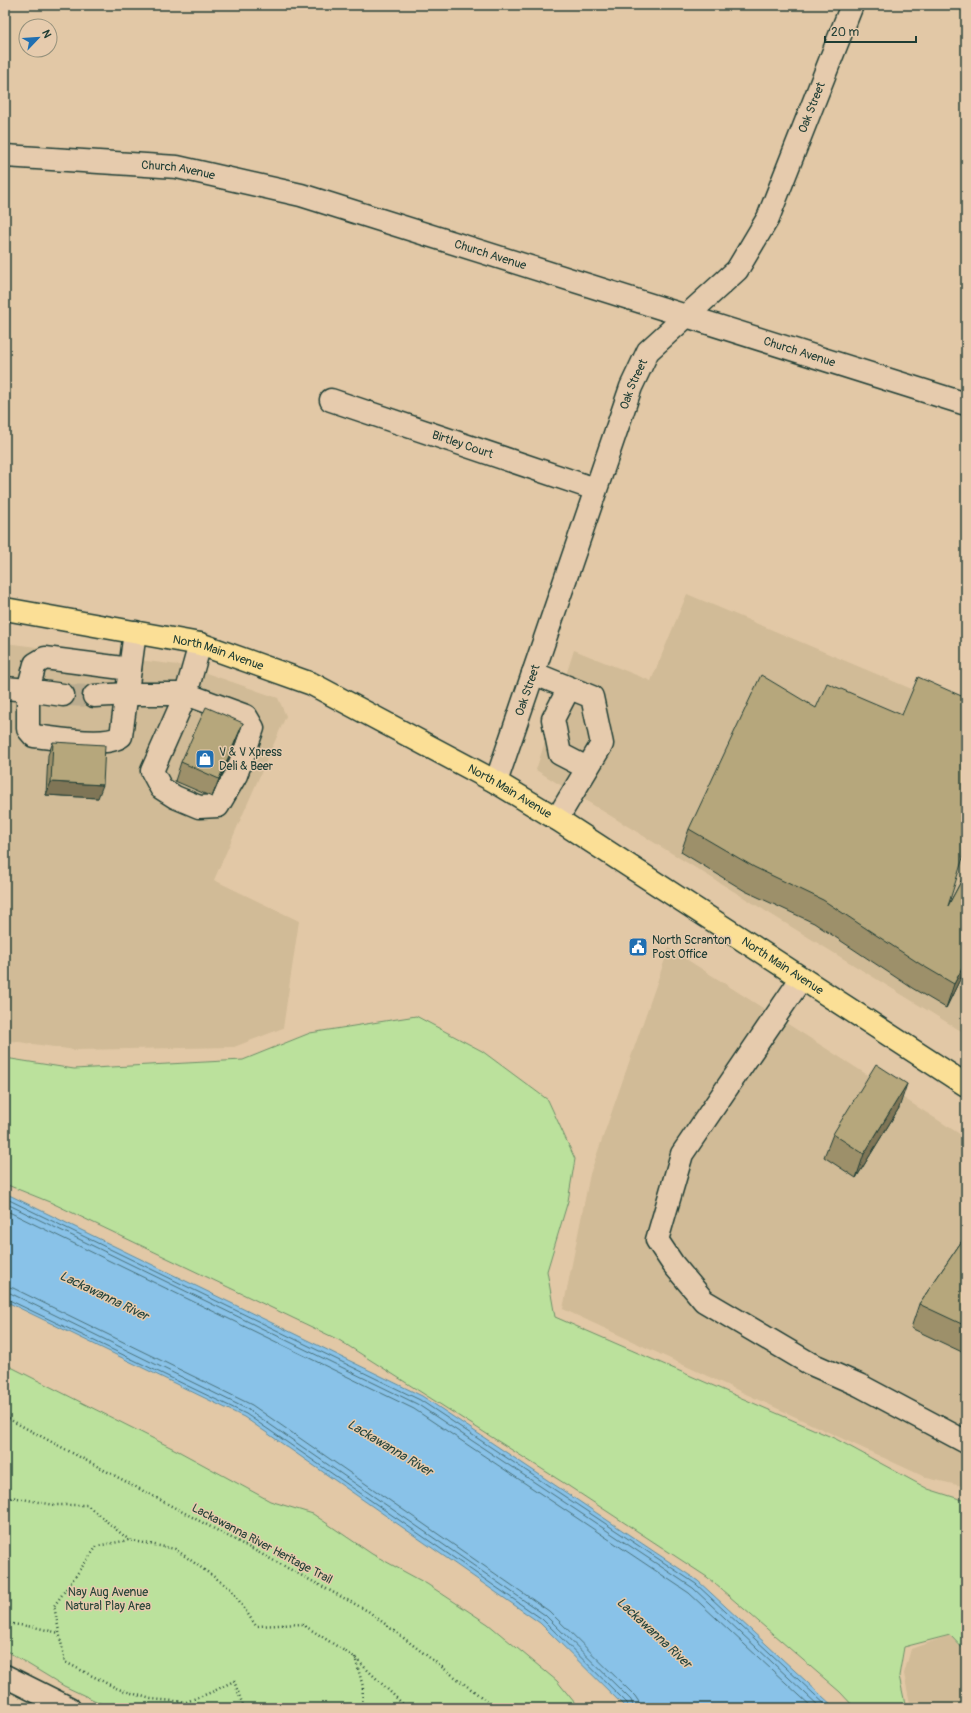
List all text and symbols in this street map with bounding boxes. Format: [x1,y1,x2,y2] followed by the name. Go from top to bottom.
[18,18,58,58] north arrow
[825,18,916,44] scale bar
[831,25,860,40] text: 20 m
[39,28,54,41] text: N
[795,80,828,135] street label: Oak Street
[141,157,217,183] street label: Church Avenue
[453,236,528,273] street label: Church Avenue
[762,333,837,370] street label: Church Avenue
[616,356,651,411] street label: Oak Street
[430,427,495,462] street label: Birtley Court
[172,632,266,674] street label: North Main Avenue
[512,662,543,718] street label: Oak Street
[219,745,282,774] place label: V & V Xpress Deli & Beer
[194,748,216,770] shop icon: V & V Xpress Deli & Beer
[465,761,554,822] street label: North Main Avenue
[652,933,731,962] place label: North Scranton Post Office
[739,934,826,998] street label: North Main Avenue
[627,936,649,958] public building icon: North Scranton Post Office
[57,1268,153,1325] water label: Lackawanna River
[344,1416,438,1481] water label: Lackawanna River
[189,1500,335,1588] street label: Lackawanna River Heritage Trail
[65,1585,151,1614] park label: Nay Aug Avenue Natural Play Area
[613,1594,697,1673] water label: Lackawanna River

